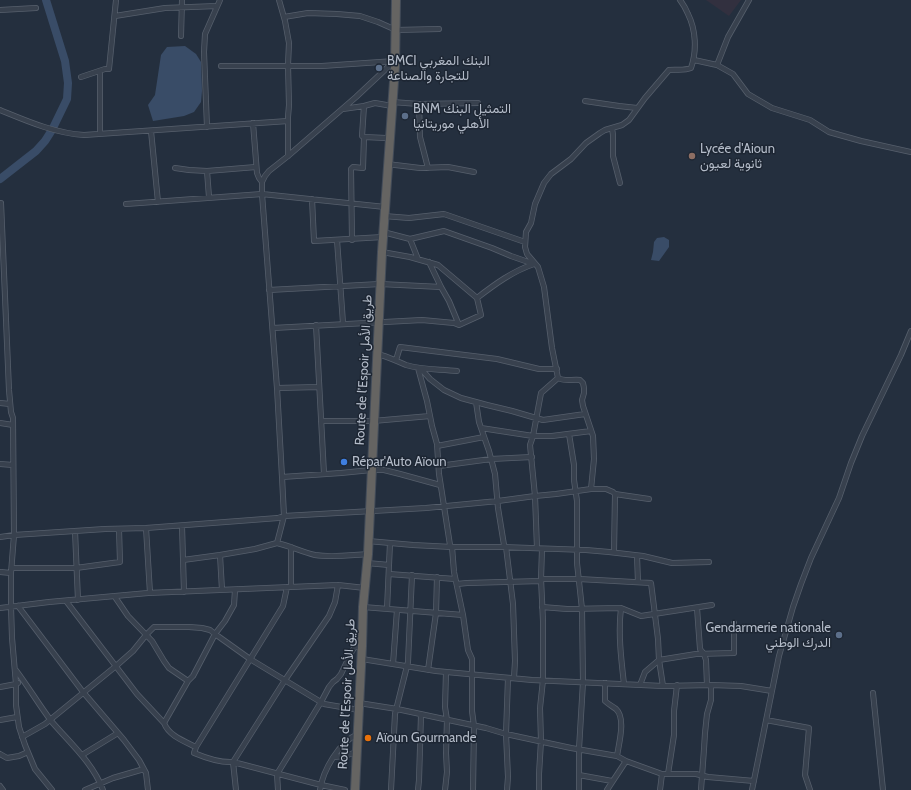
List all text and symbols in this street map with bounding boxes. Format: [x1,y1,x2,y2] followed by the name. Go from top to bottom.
[387,53,490,84] place label: BMCI البنك المغربي للتجارة والصناعة
[374,63,384,73] marker: BMCI البنك المغربي للتجارة والصناعة
[413,101,511,132] place label: BNM التمثيل البنك الأهلي موريتانيا
[400,111,410,121] marker: BNM التمثيل البنك الأهلي موريتانيا
[700,141,775,172] place label: Lycée d'Aioun ثانوية لعيون
[687,151,697,161] marker: Lycée d'Aioun ثانوية لعيون
[352,294,376,446] street label: Route de l’Espoir طريق الأمل
[352,454,447,470] place label: Répar'Auto Aïoun
[339,457,349,467] marker: Répar'Auto Aïoun
[335,618,359,770] street label: Route de l’Espoir طريق الأمل
[706,620,831,651] place label: Gendarmerie nationale الدرك الوطني
[834,630,844,640] marker: Gendarmerie nationale الدرك الوطني
[376,730,476,746] place label: Aïoun Gourmande
[363,733,373,743] marker: Aïoun Gourmande

